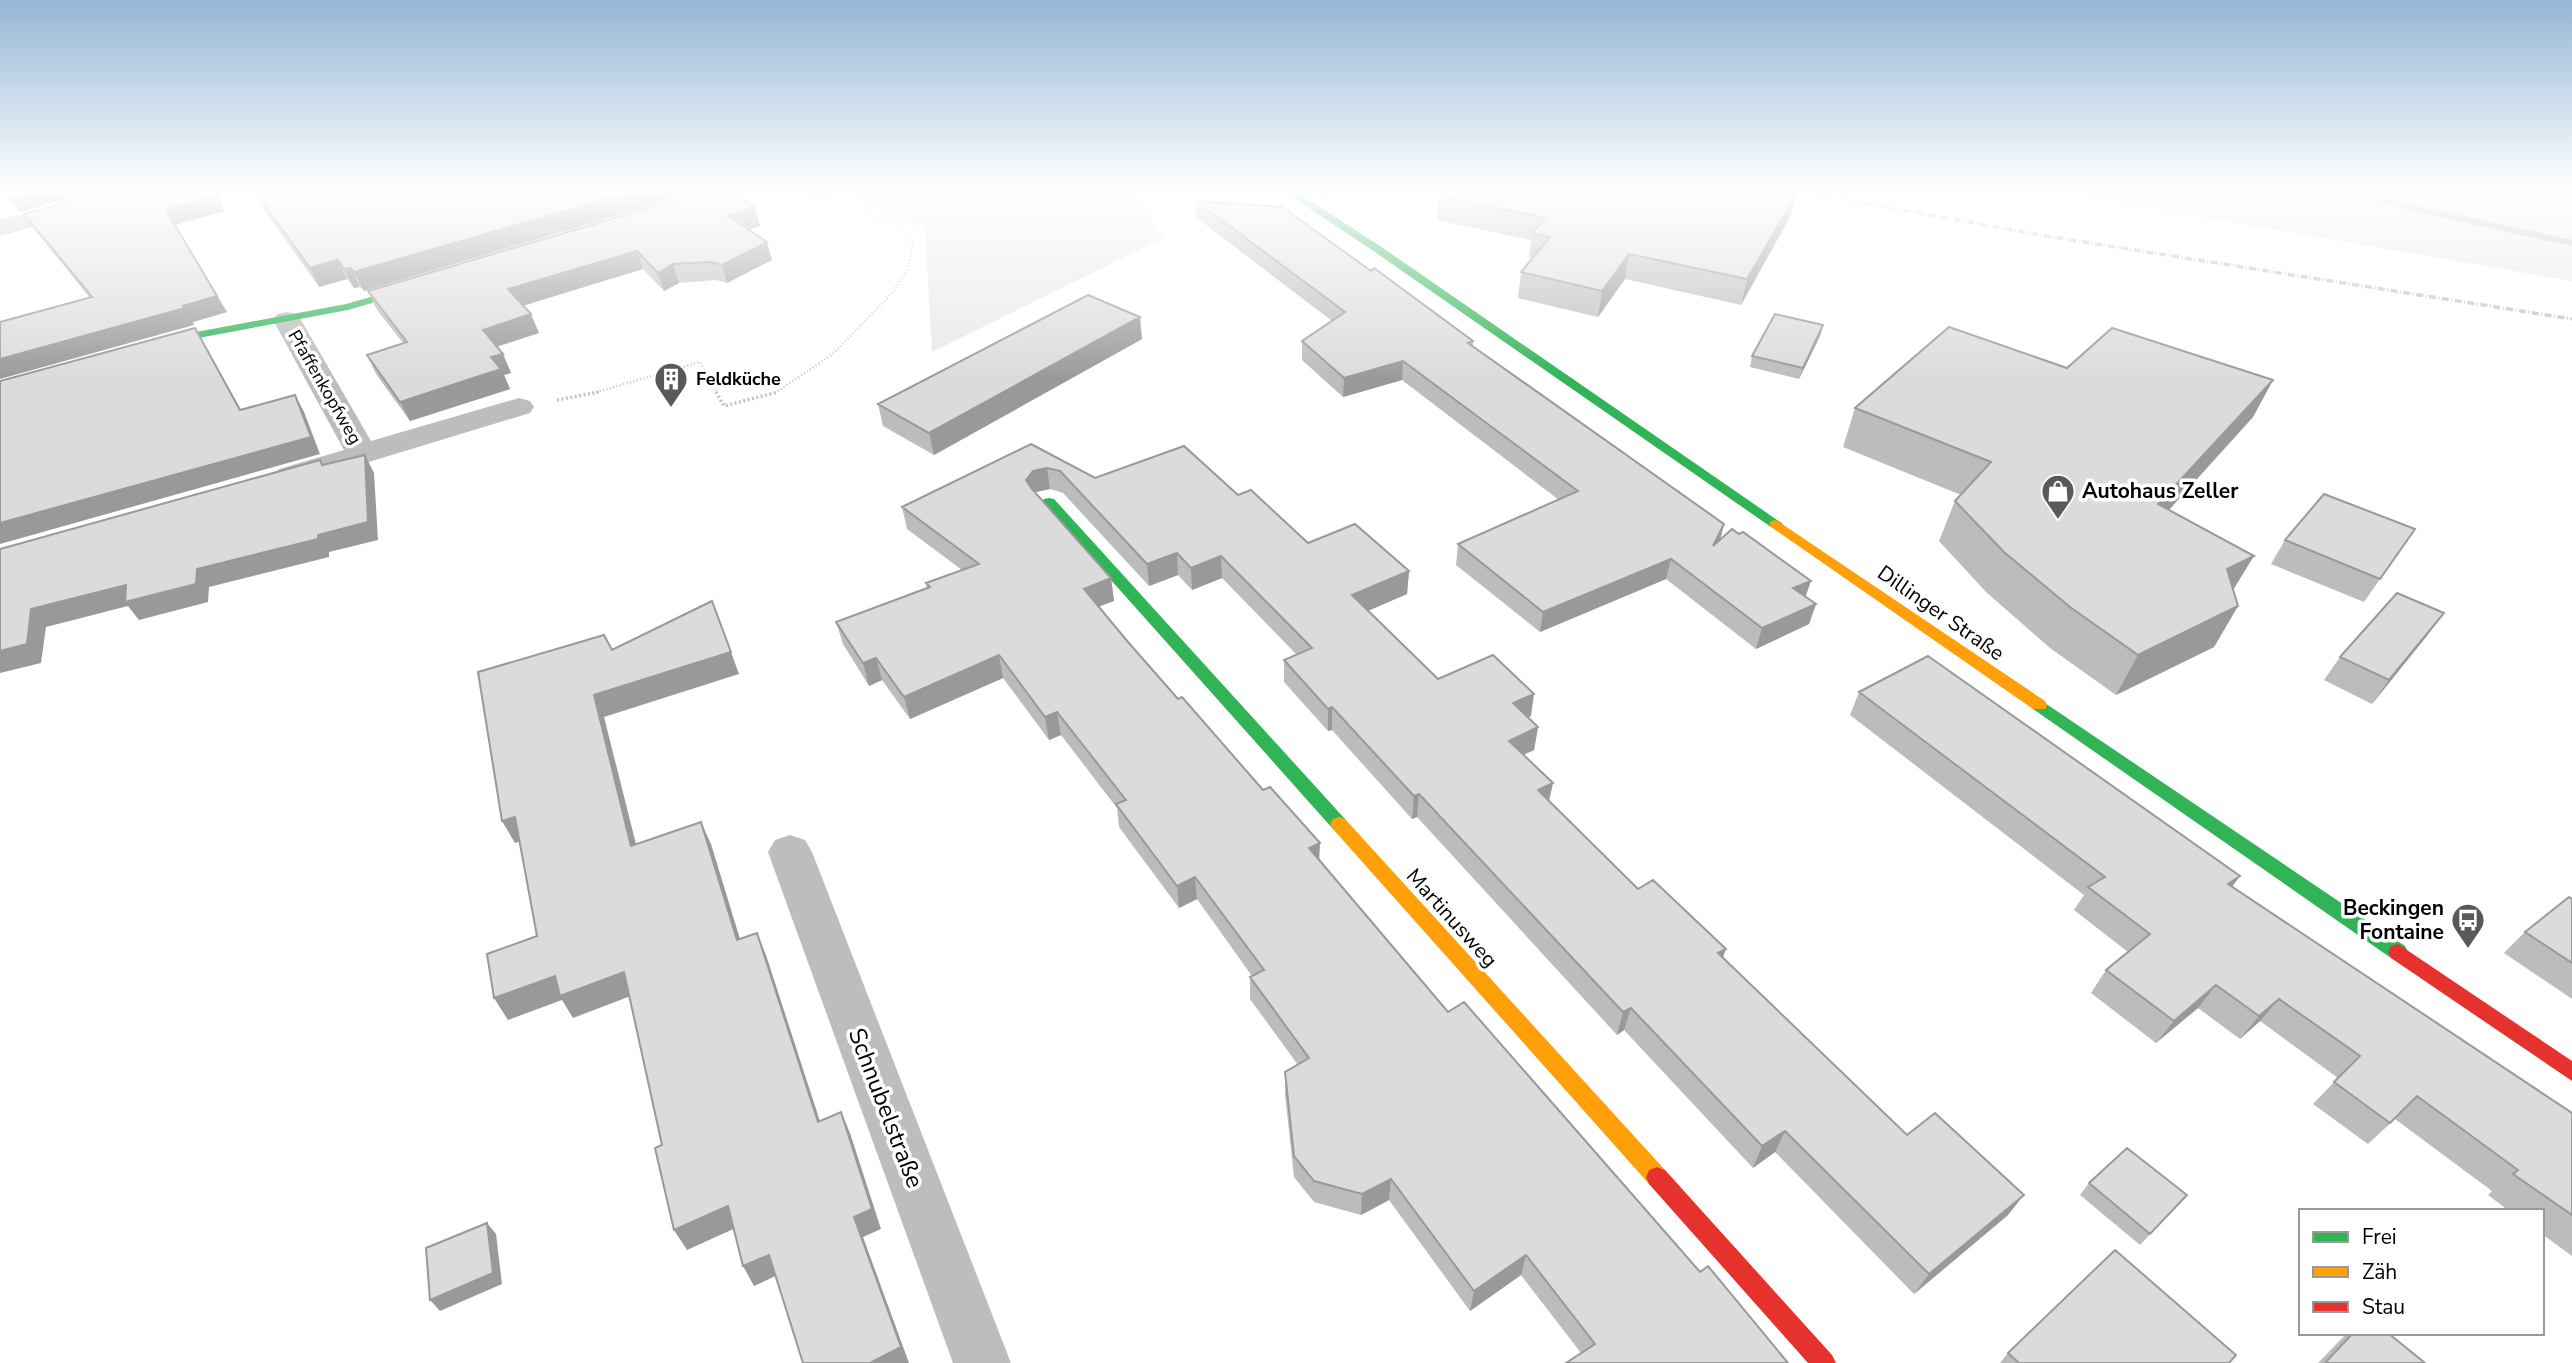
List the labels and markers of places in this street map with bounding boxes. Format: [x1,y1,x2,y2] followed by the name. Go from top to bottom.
[652,360,690,409] building icon: Feldküche
[696,367,781,391] place label: Feldküche
[2039,472,2077,521] shop icon: Autohaus Zeller
[2082,477,2239,505] place label: Autohaus Zeller
[2343,894,2444,946] place label: Beckingen Fontaine
[2449,901,2487,950] bus stop icon: Beckingen Fontaine

